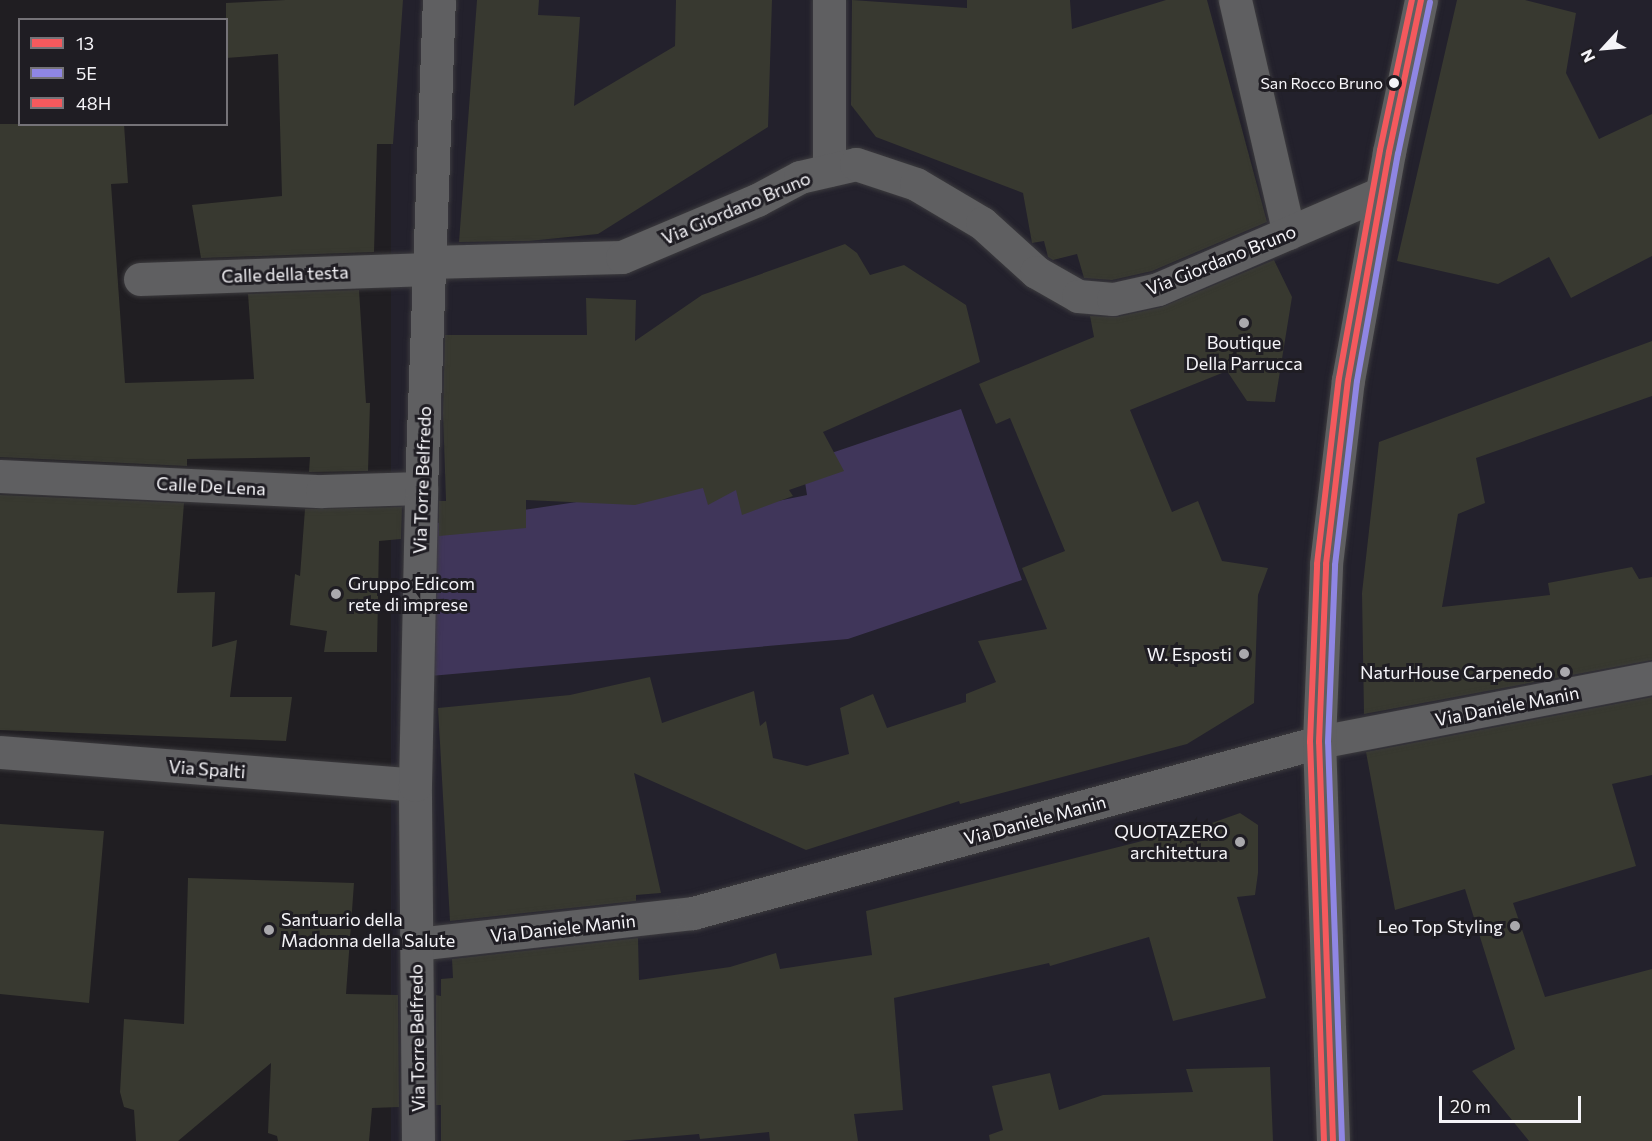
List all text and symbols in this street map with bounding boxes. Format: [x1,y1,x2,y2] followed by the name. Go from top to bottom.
[18,18,228,126] legend
[1574,18,1634,78] north arrow
[76,32,94,54] text: 13
[1576,47,1599,66] text: N
[76,62,97,84] text: 5E
[1260,73,1383,93] place label: San Rocco Bruno
[1388,77,1400,89] marker: San Rocco Bruno
[76,92,111,114] text: 48H
[658,167,814,249] street label: Via Giordano Bruno
[1143,220,1299,300] street label: Via Giordano Bruno
[221,261,349,287] street label: Calle della testa
[1237,316,1251,330] marker: Boutique Della Parrucca
[1185,332,1303,374] place label: Boutique Della Parrucca
[409,406,435,554] street label: Via Torre Belfredo
[156,472,266,500] street label: Calle De Lena
[348,573,475,616] place label: Gruppo Edicom rete di imprese
[329,587,343,601] marker: Gruppo Edicom rete di imprese
[1147,643,1232,665] place label: W. Esposti
[1237,647,1251,661] marker: W. Esposti
[1360,661,1553,683] place label: NaturHouse Carpenedo
[1558,665,1572,679] marker: NaturHouse Carpenedo
[1433,681,1581,731] street label: Via Daniele Manin
[168,756,246,782] street label: Via Spalti
[962,791,1108,849] street label: Via Daniele Manin
[1114,821,1228,864] place label: QUOTAZERO architettura
[1233,835,1247,849] marker: QUOTAZERO architettura
[281,909,455,952] place label: Santuario della Madonna della Salute
[489,910,637,946] street label: Via Daniele Manin
[1378,915,1503,937] place label: Leo Top Styling
[1508,919,1522,933] marker: Leo Top Styling
[262,923,276,937] marker: Santuario della Madonna della Salute
[405,964,429,1112] street label: Via Torre Belfredo
[1442,1084,1584,1122] scale bar
[1450,1095,1491,1117] text: 20 m

